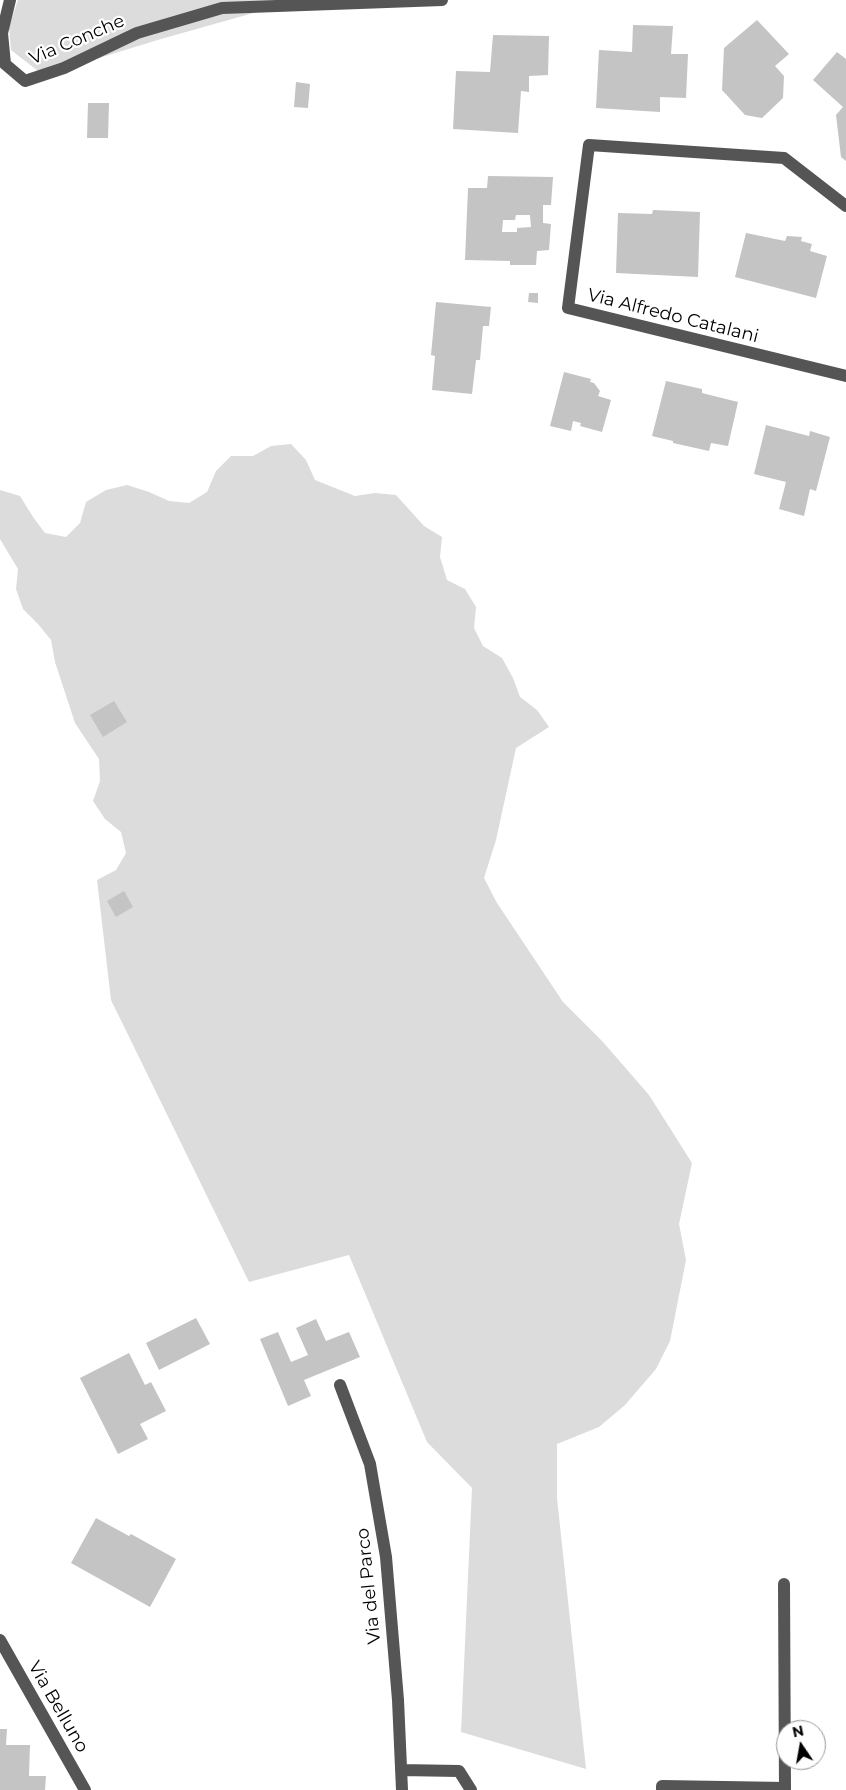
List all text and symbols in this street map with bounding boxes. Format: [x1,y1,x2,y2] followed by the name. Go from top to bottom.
[26,10,128,70] street label: Via Conche
[585,284,761,348] street label: Via Alfredo Catalani
[352,1527,386,1645] street label: Via del Parco
[23,1657,93,1757] street label: Via Belluno
[776,1720,826,1770] north arrow
[791,1721,805,1741] text: N

